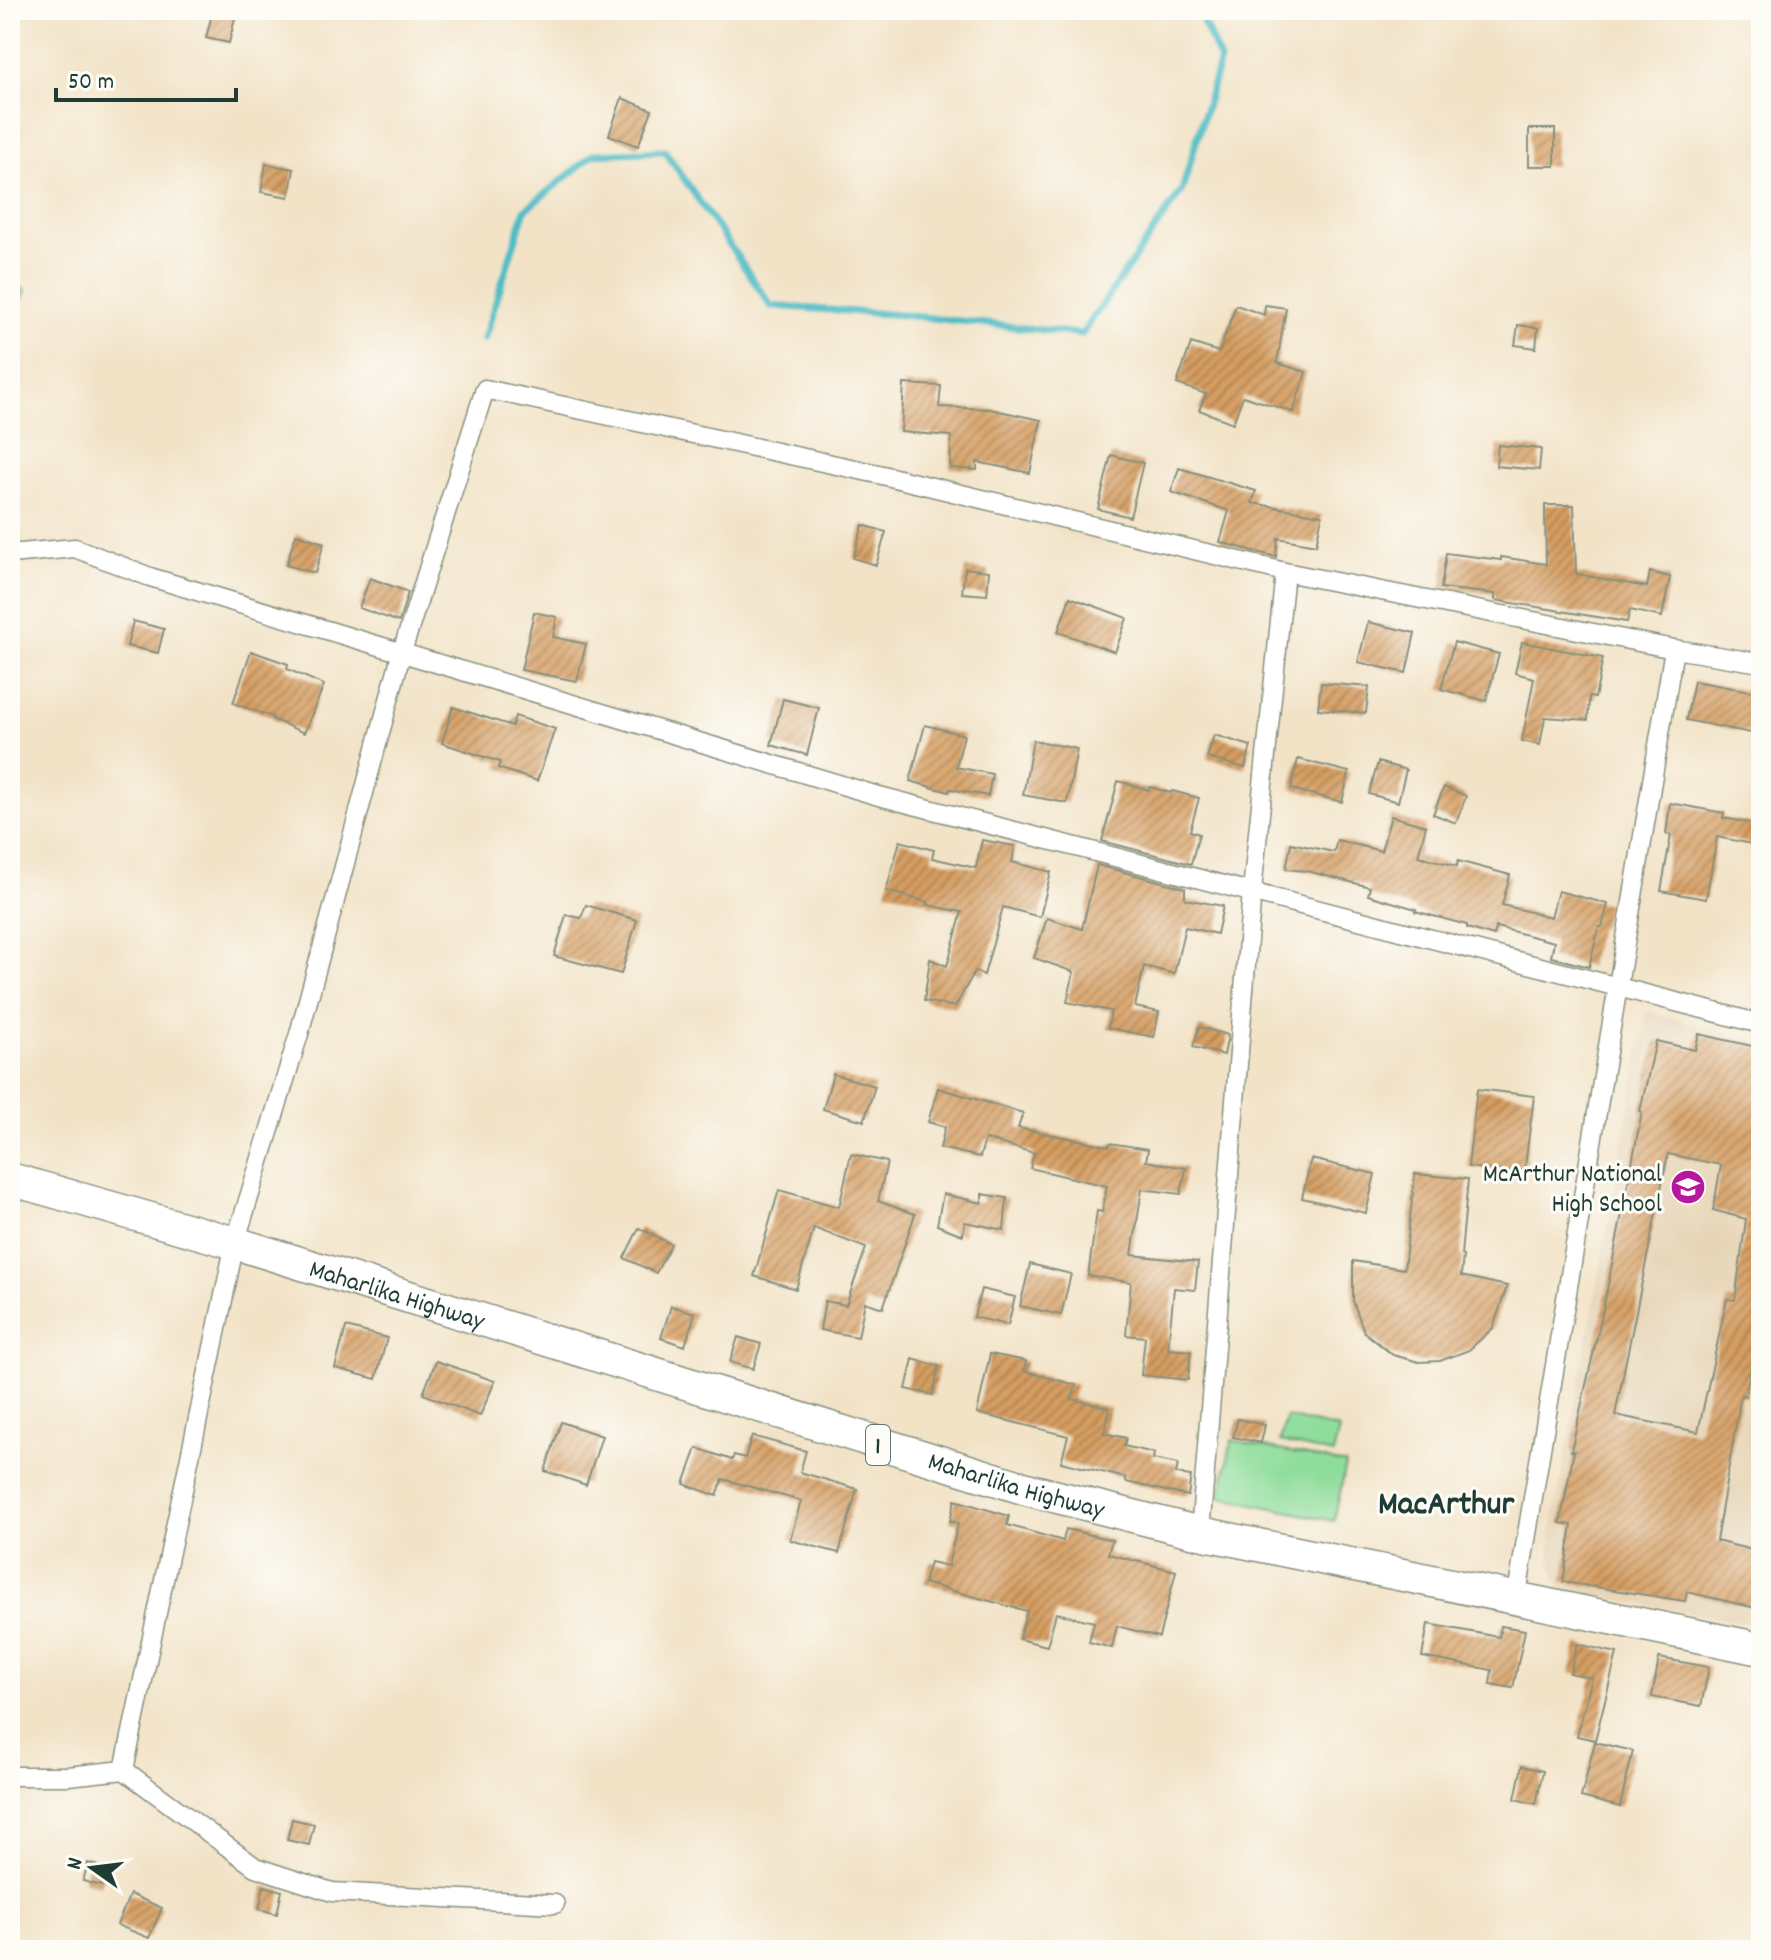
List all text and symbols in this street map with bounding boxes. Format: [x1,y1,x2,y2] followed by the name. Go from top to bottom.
[56,52,236,102] scale bar
[68,66,114,100] text: 50 m
[1483,1157,1662,1224] place label: McArthur National High School
[1669,1168,1707,1206] school or university icon: McArthur National High School
[304,1252,489,1342] street label: Maharlika Highway
[866,1425,890,1465] road number: 1
[923,1444,1108,1530] street label: Maharlika Highway
[1378,1482,1514,1531] district label: MacArthur
[52,1828,132,1908] north arrow
[60,1855,92,1873] text: N

